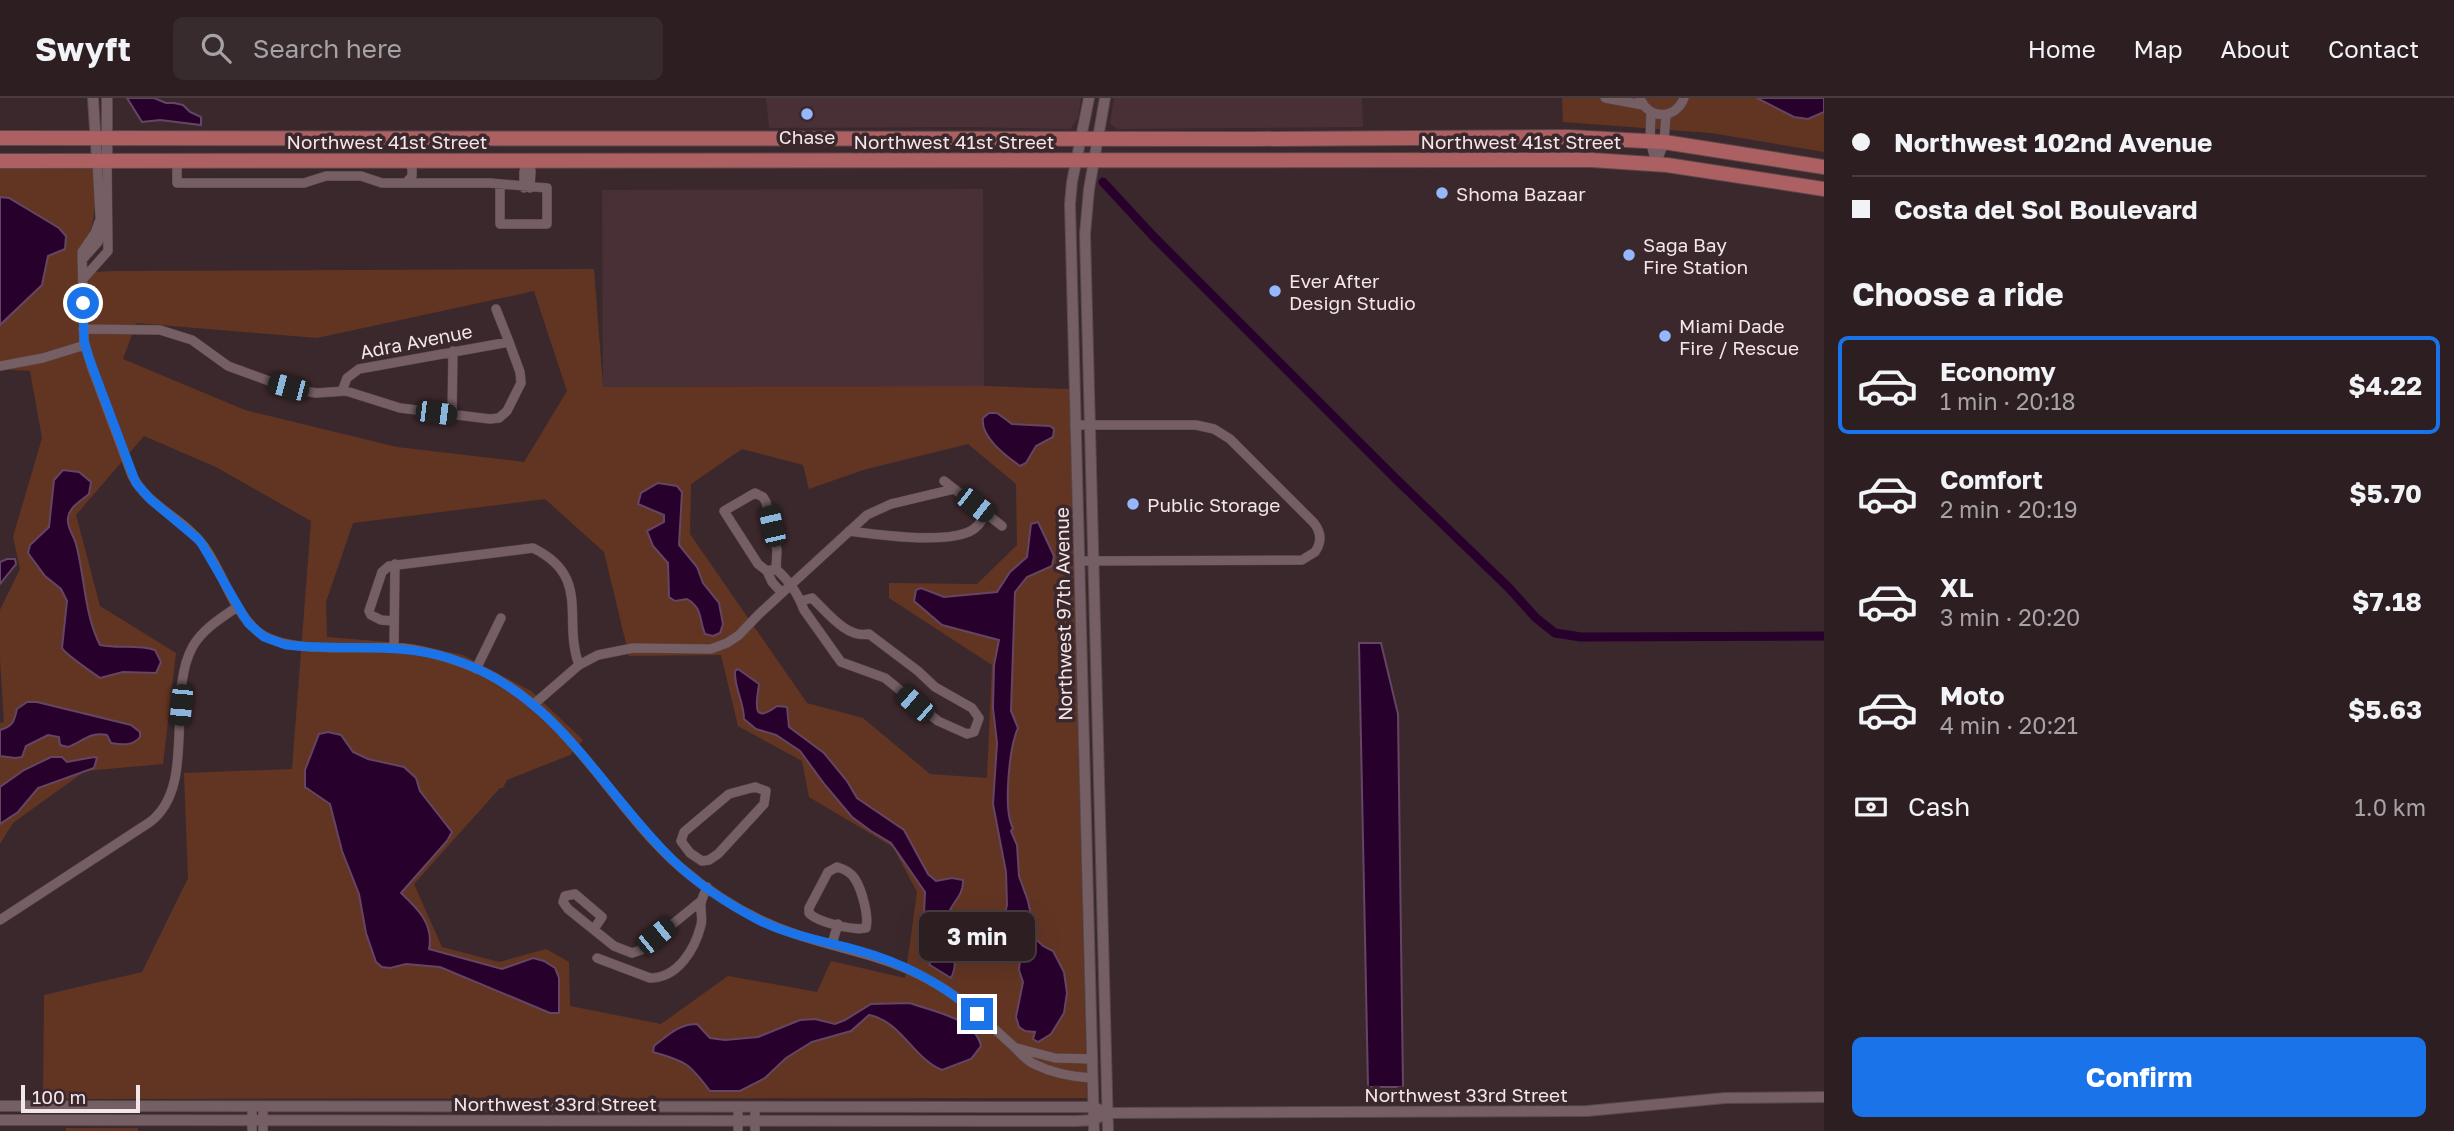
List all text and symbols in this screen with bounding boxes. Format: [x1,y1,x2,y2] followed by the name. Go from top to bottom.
[173,17,663,80] search box
[35,29,131,68] text: Swyft
[197,29,235,67] icon: search
[253,33,402,64] text: Search here
[2028,34,2096,63] text: Home
[2134,34,2183,63] text: Map
[2221,34,2290,63] text: About
[2328,34,2419,63] text: Contact
[799,106,815,122] marker: Chase
[779,125,835,148] place label: Chase
[1894,127,2212,158] text: Northwest 102nd Avenue
[287,130,487,153] street label: Northwest 41st Street
[854,130,1054,153] street label: Northwest 41st Street
[1421,130,1621,153] street label: Northwest 41st Street
[1456,182,1586,205] place label: Shoma Bazaar
[1434,185,1450,201] marker: Shoma Bazaar
[1894,194,2198,225] text: Costa del Sol Boulevard
[1643,233,1748,278] place label: Saga Bay Fire Station
[1621,247,1637,263] marker: Saga Bay Fire Station
[1289,269,1416,314] place label: Ever After Design Studio
[1852,275,2064,313] text: Choose a ride
[1267,283,1283,299] marker: Ever After Design Studio
[67,287,99,319] route start
[1679,314,1799,359] place label: Miami Dade Fire / Rescue
[358,319,474,363] street label: Adra Avenue
[1657,328,1673,344] marker: Miami Dade Fire / Rescue
[1856,354,1919,417] icon: car
[1940,356,2056,387] text: Economy
[2348,370,2422,401] text: $4.22
[265,371,312,403] car
[1940,387,2076,415] text: 1 min · 20:18
[414,400,459,426] car
[1856,462,1919,525] icon: car
[1940,464,2043,495] text: Comfort
[2349,478,2422,509] text: $5.70
[952,484,999,526] car
[1147,493,1280,516] place label: Public Storage
[1940,495,2078,523] text: 2 min · 20:19
[1125,496,1141,512] marker: Public Storage
[758,503,787,549] car
[1050,507,1076,721] street label: Northwest 97th Avenue
[1856,570,1919,633] icon: car
[1940,572,1974,603] text: XL
[2352,586,2422,617] text: $7.18
[1940,603,2080,631] text: 3 min · 20:20
[1856,678,1919,741] icon: car
[1940,680,2005,711] text: Moto
[893,682,938,726] car
[169,683,194,727] car
[2348,694,2422,725] text: $5.63
[1940,711,2078,739] text: 4 min · 20:21
[1852,788,1890,826] icon: cash
[1908,791,1970,822] text: Cash
[2355,793,2426,821] text: 1.0 km
[919,912,1035,962] callout: 3 min
[634,915,679,957] car
[947,922,1007,950] text: 3 min
[961,998,993,1030] route end
[1852,1037,2426,1117] button: Confirm
[21,1082,140,1114] scale bar
[1364,1083,1568,1106] street label: Northwest 33rd Street
[32,1085,86,1108] text: 100 m
[453,1092,657,1115] street label: Northwest 33rd Street

